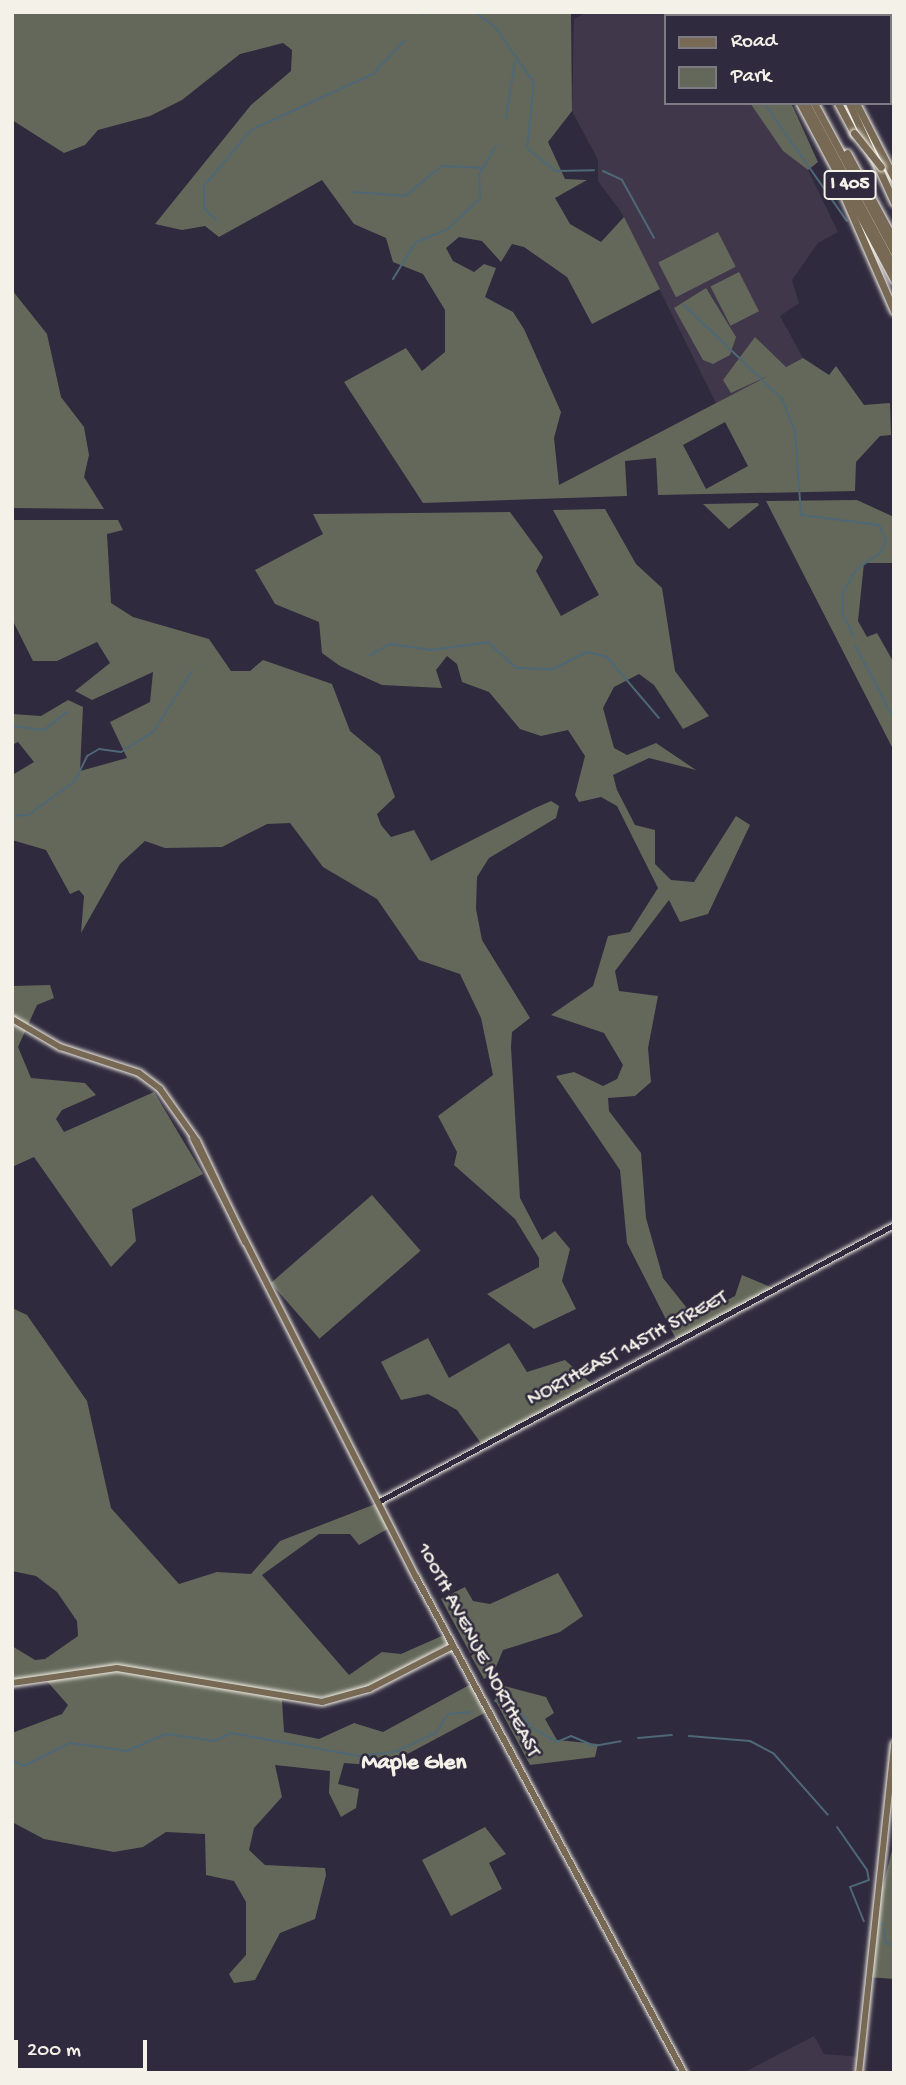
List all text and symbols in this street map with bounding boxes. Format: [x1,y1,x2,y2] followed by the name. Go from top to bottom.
[664,14,892,105] legend
[731,30,777,55] text: Road
[731,65,771,90] text: Park
[822,169,878,200] road number: I 405
[524,1286,732,1414] street label: NORTHEAST 145TH STREET
[410,1540,544,1762] street label: 100TH AVENUE NORTHEAST
[362,1750,466,1778] district label: Maple Glen
[18,2025,150,2070] scale bar
[27,2039,81,2064] text: 200 m

